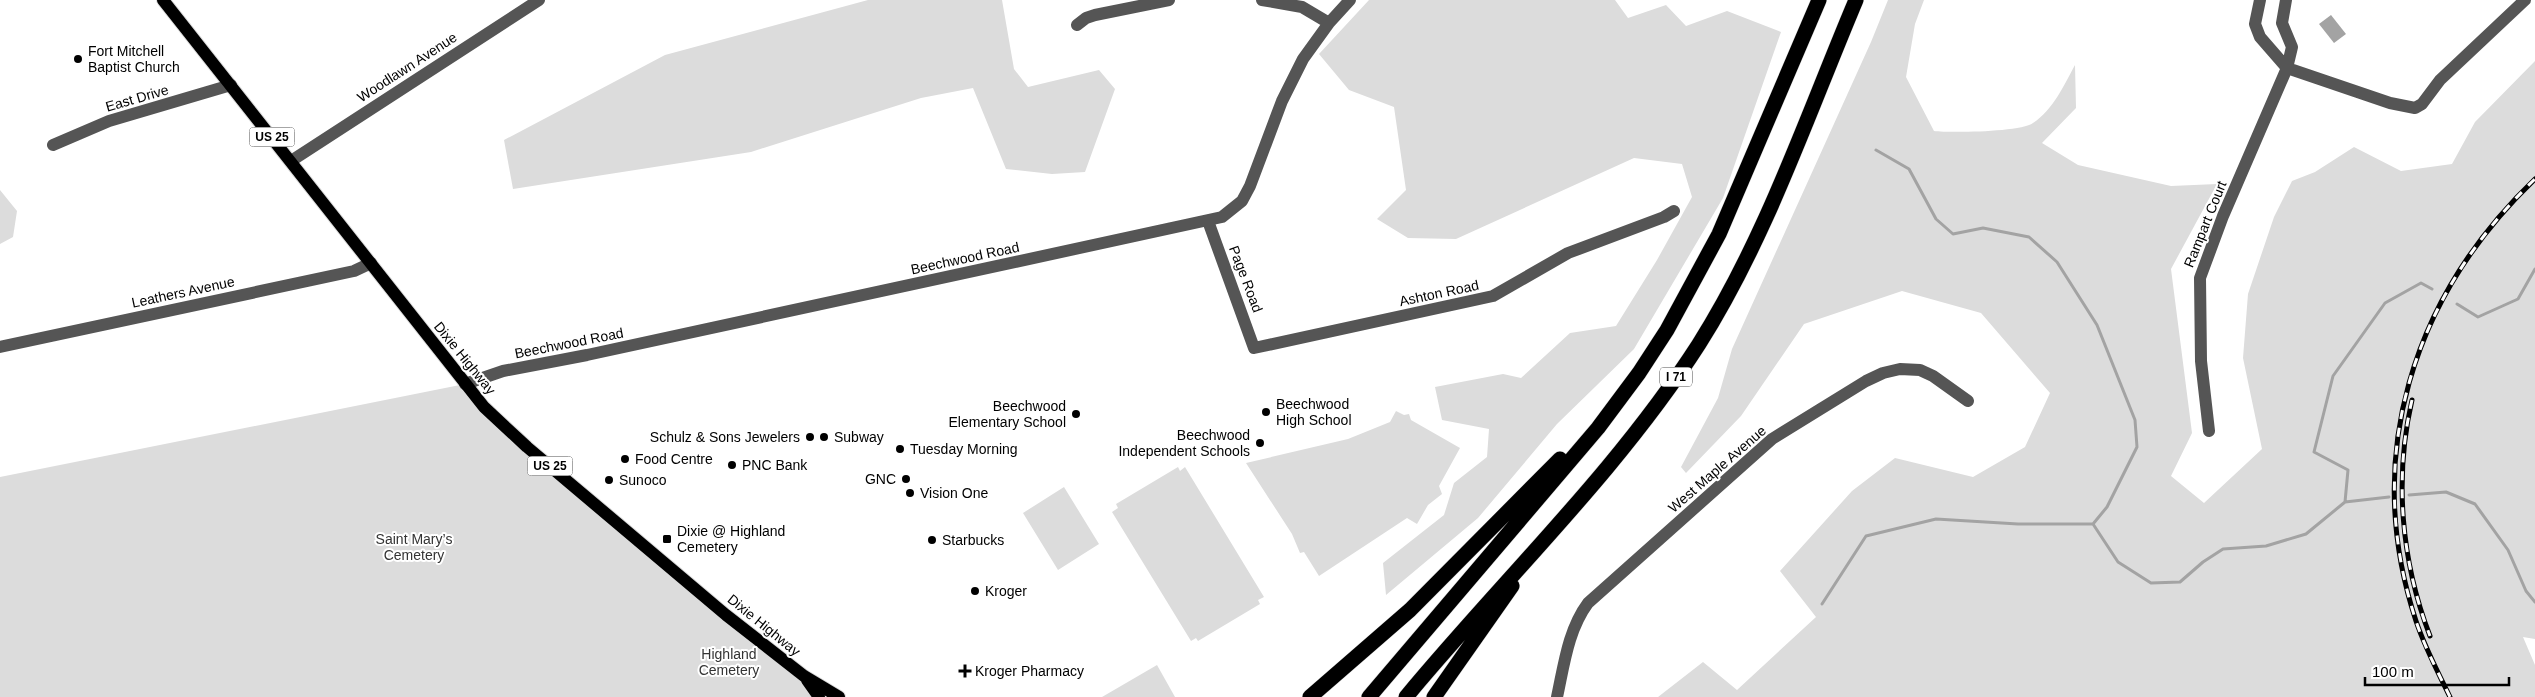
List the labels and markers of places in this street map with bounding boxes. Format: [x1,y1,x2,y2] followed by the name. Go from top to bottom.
[88,43,180,75] place label: Fort Mitchell Baptist Church
[72,53,84,65] marker: Fort Mitchell Baptist Church
[1276,396,1352,428] place label: Beechwood High School
[948,398,1066,430] place label: Beechwood Elementary School
[1260,406,1272,418] marker: Beechwood High School
[1070,408,1082,420] marker: Beechwood Elementary School
[1118,427,1250,459] place label: Beechwood Independent Schools
[650,429,800,445] place label: Schulz & Sons Jewelers
[834,429,884,445] place label: Subway
[804,431,816,443] marker: Schulz & Sons Jewelers
[818,431,830,443] marker: Subway
[1254,437,1266,449] marker: Beechwood Independent Schools
[910,441,1018,457] place label: Tuesday Morning
[894,443,906,455] marker: Tuesday Morning
[635,451,713,467] place label: Food Centre
[619,453,631,465] marker: Food Centre
[742,457,808,473] place label: PNC Bank
[726,459,738,471] marker: PNC Bank
[865,471,896,487] place label: GNC
[619,472,667,488] place label: Sunoco
[900,473,912,485] marker: GNC
[603,474,615,486] marker: Sunoco
[920,485,988,501] place label: Vision One
[904,487,916,499] marker: Vision One
[677,523,785,555] place label: Dixie @ Highland Cemetery
[942,532,1004,548] place label: Starbucks
[661,533,673,545] marker: Dixie @ Highland Cemetery
[926,534,938,546] marker: Starbucks
[985,583,1027,599] place label: Kroger
[969,585,981,597] marker: Kroger
[975,663,1084,679] place label: Kroger Pharmacy
[959,665,971,677] marker: Kroger Pharmacy

